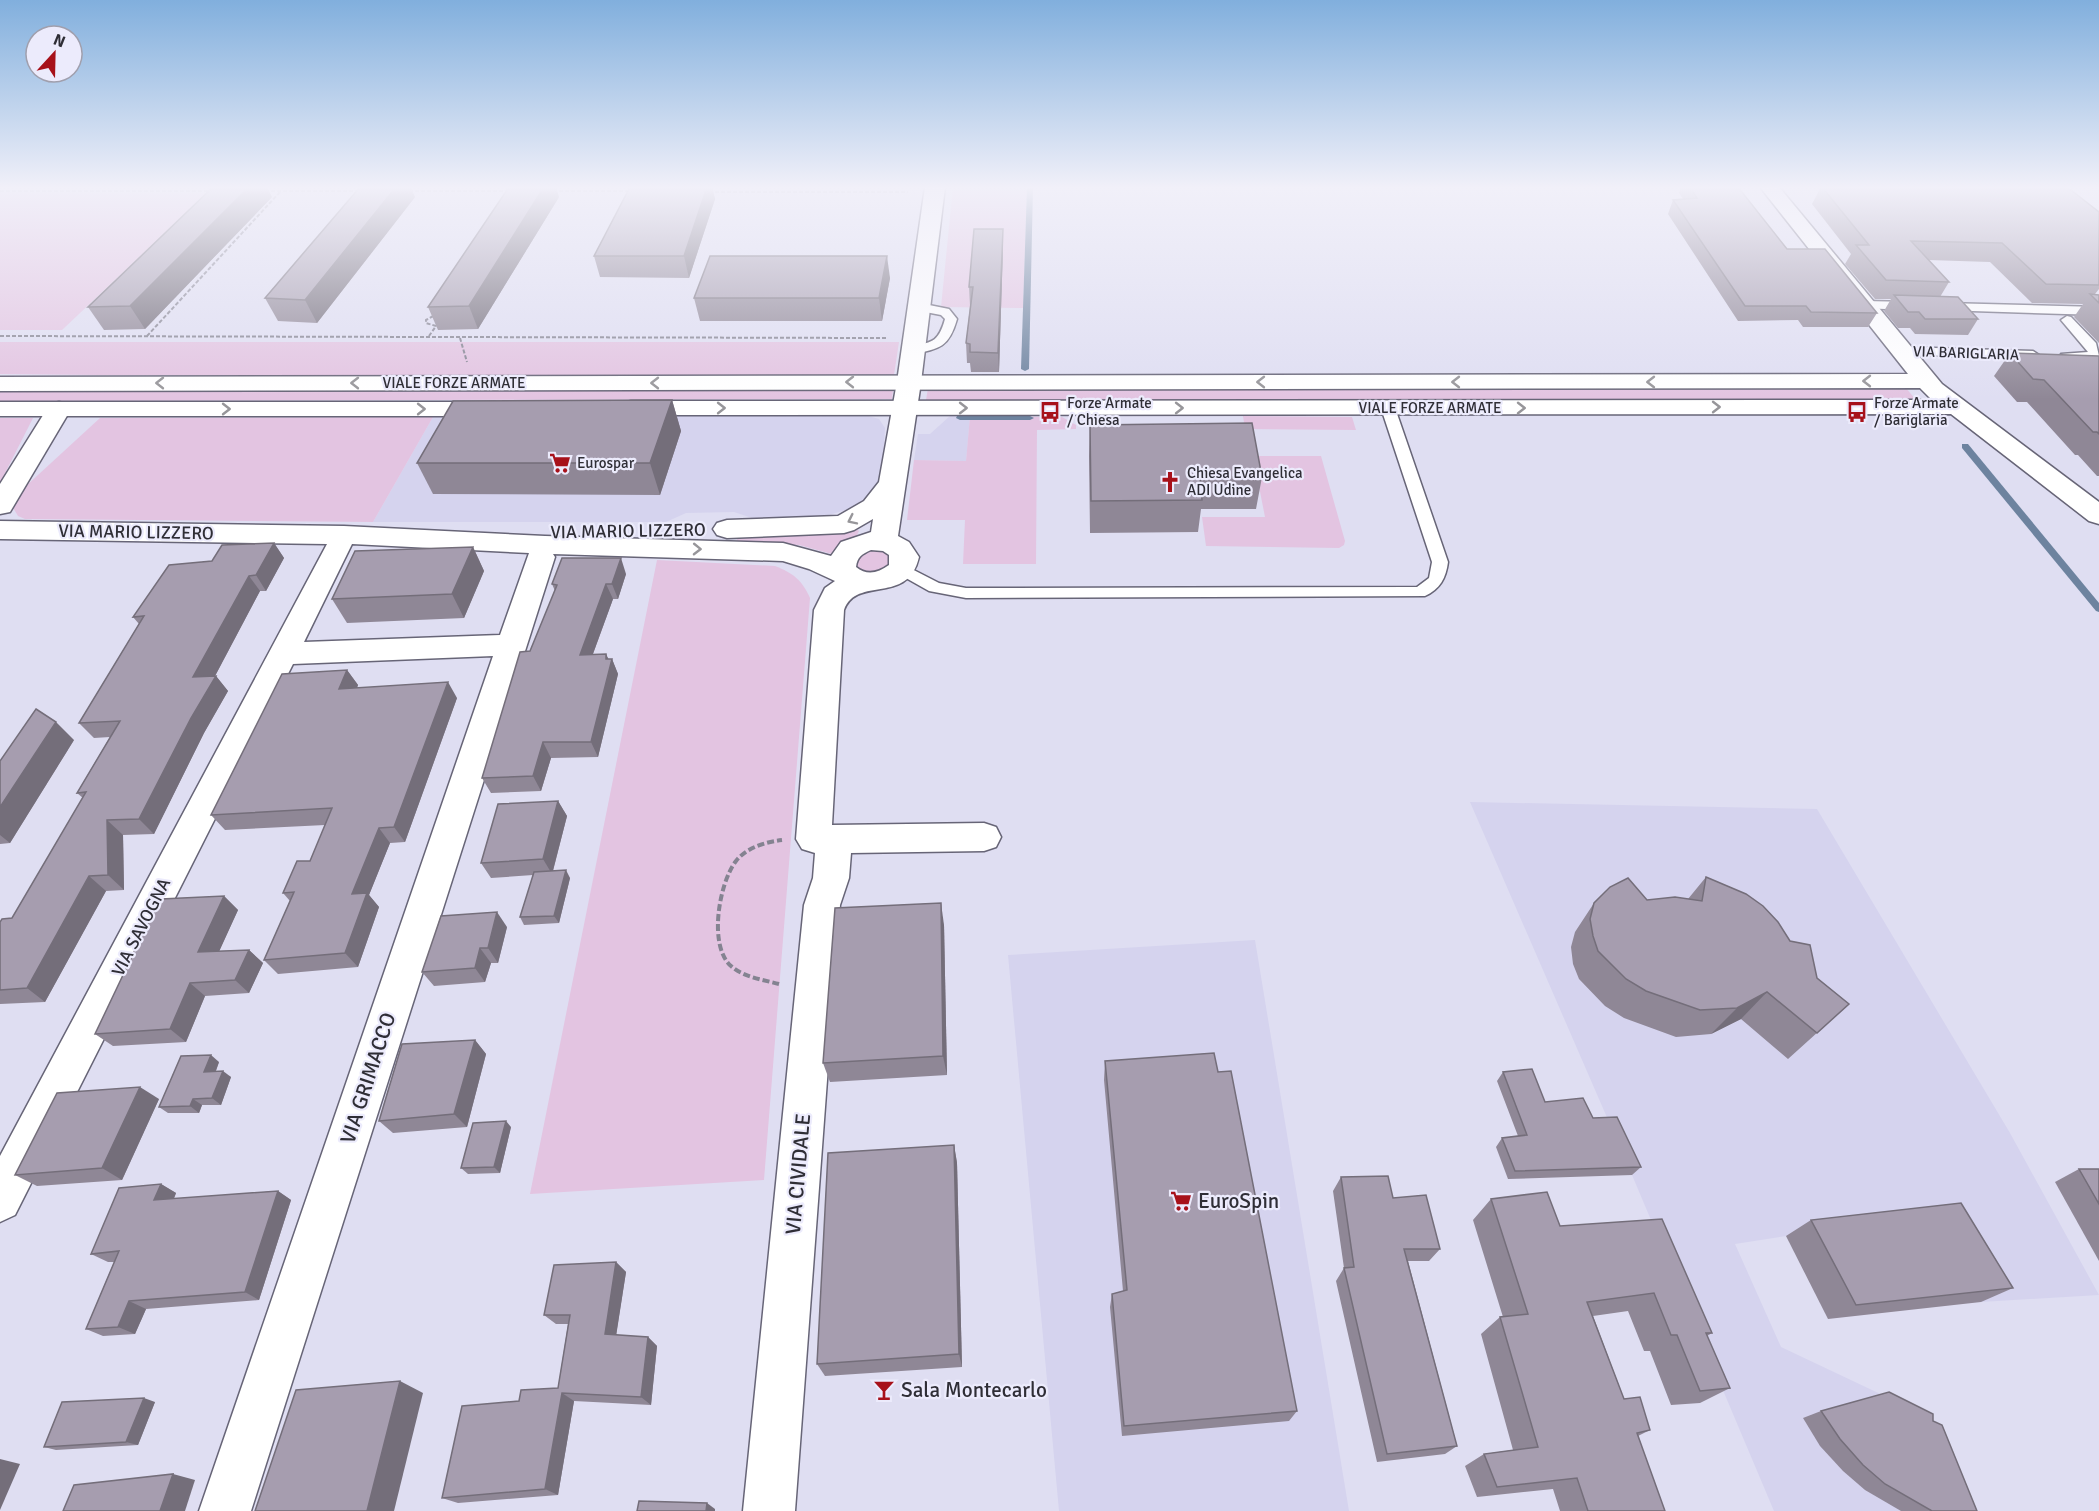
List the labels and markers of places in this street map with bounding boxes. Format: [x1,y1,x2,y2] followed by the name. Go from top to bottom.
[1067,394,1152,429] place label: Forze Armate / Chiesa
[1874,394,1959,429] place label: Forze Armate / Bariglaria
[1038,400,1062,424] bus stop icon: Forze Armate / Chiesa
[1845,400,1869,424] bus stop icon: Forze Armate / Bariglaria
[548,451,572,475] supermarket icon: Eurospar
[577,454,635,472] place label: Eurospar
[1187,464,1303,499] place label: Chiesa Evangelica ADI Udine
[1158,470,1182,494] church icon: Chiesa Evangelica ADI Udine
[1198,1188,1279,1214] place label: EuroSpin
[1169,1189,1193,1213] supermarket icon: EuroSpin
[901,1377,1047,1403] place label: Sala Montecarlo
[872,1378,896,1402] bar icon: Sala Montecarlo

